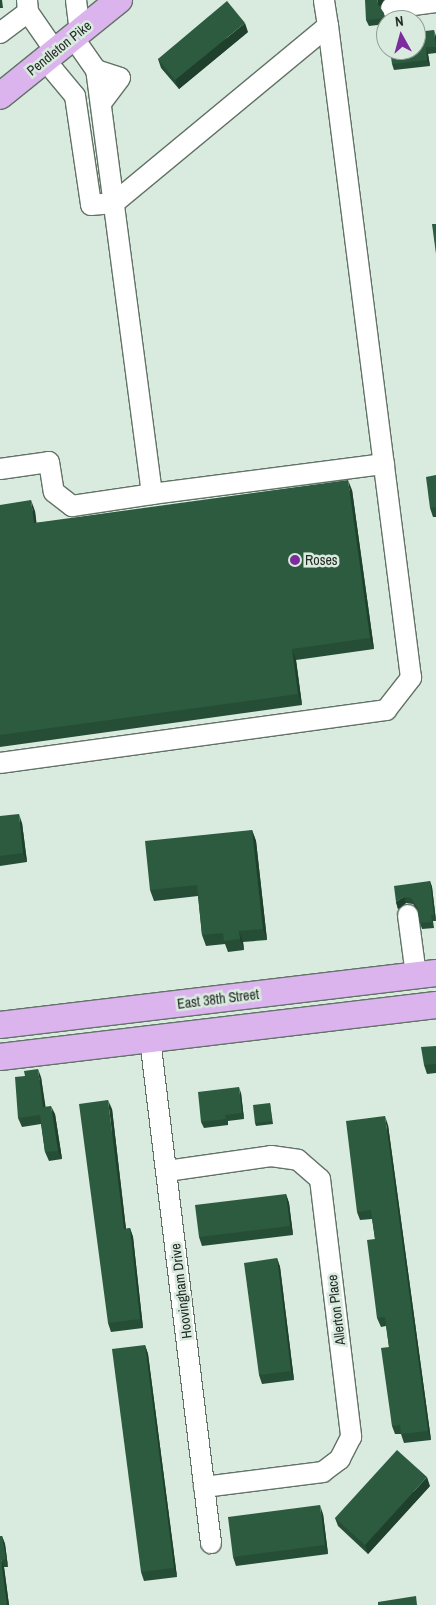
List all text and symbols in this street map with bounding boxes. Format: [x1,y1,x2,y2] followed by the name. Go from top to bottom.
[376,10,426,60] north arrow
[394,12,405,31] text: N
[23,17,95,79] street label: Pendleton Pike
[305,552,338,568] place label: Roses
[289,554,301,566] marker: Roses
[176,986,260,1012] street label: East 38th Street
[167,1242,195,1340] street label: Hoovingham Drive
[323,1274,349,1346] street label: Allerton Place

